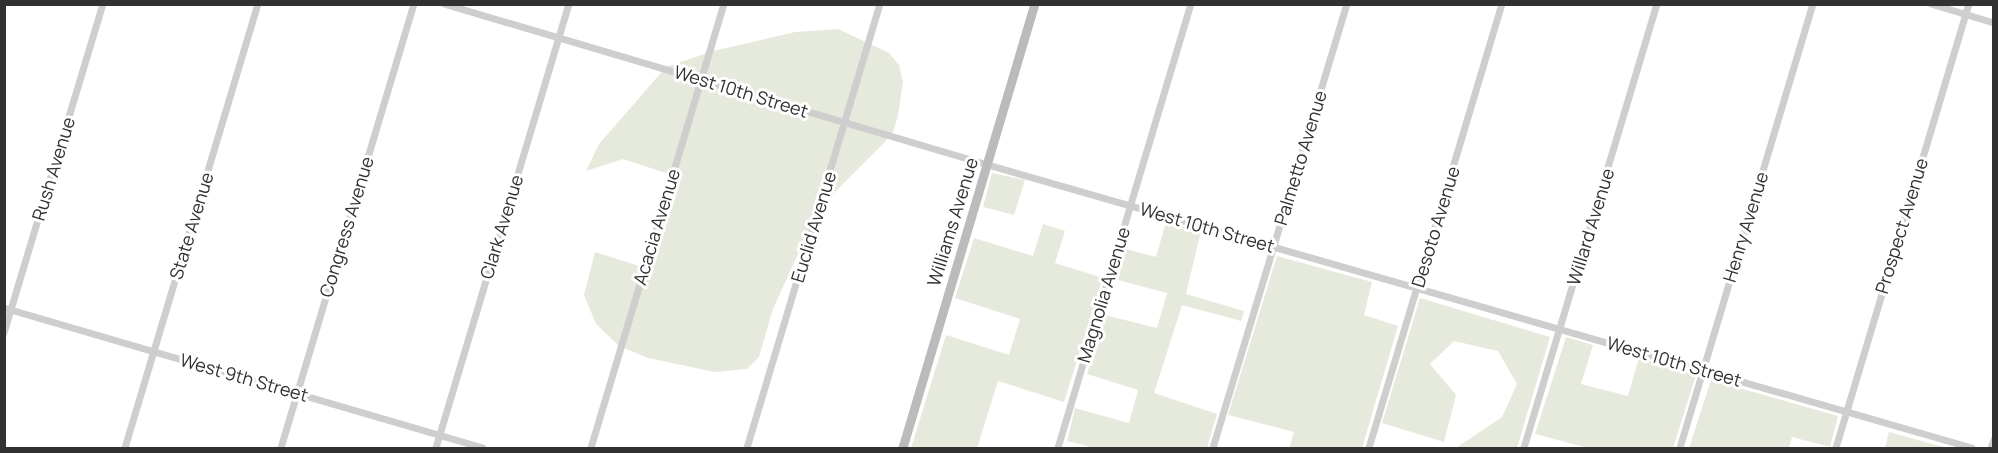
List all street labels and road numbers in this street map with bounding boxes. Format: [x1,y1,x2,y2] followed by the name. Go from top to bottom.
[671,59,811,123] street label: West 10th Street
[1268,87,1332,228] street label: Palmetto Avenue
[26,114,80,224] street label: Rush Avenue
[313,153,379,300] street label: Congress Avenue
[921,154,983,289] street label: Williams Avenue
[1869,155,1933,297] street label: Prospect Avenue
[1405,163,1465,290] street label: Desoto Avenue
[1561,165,1619,288] street label: Willard Avenue
[627,166,685,288] street label: Acacia Avenue
[785,168,841,285] street label: Euclid Avenue
[163,169,219,282] street label: State Avenue
[1717,169,1773,285] street label: Henry Avenue
[474,172,528,282] street label: Clark Avenue
[1137,196,1277,258] street label: West 10th Street
[1071,224,1135,365] street label: Magnolia Avenue
[1604,330,1744,392] street label: West 10th Street
[177,347,311,407] street label: West 9th Street

